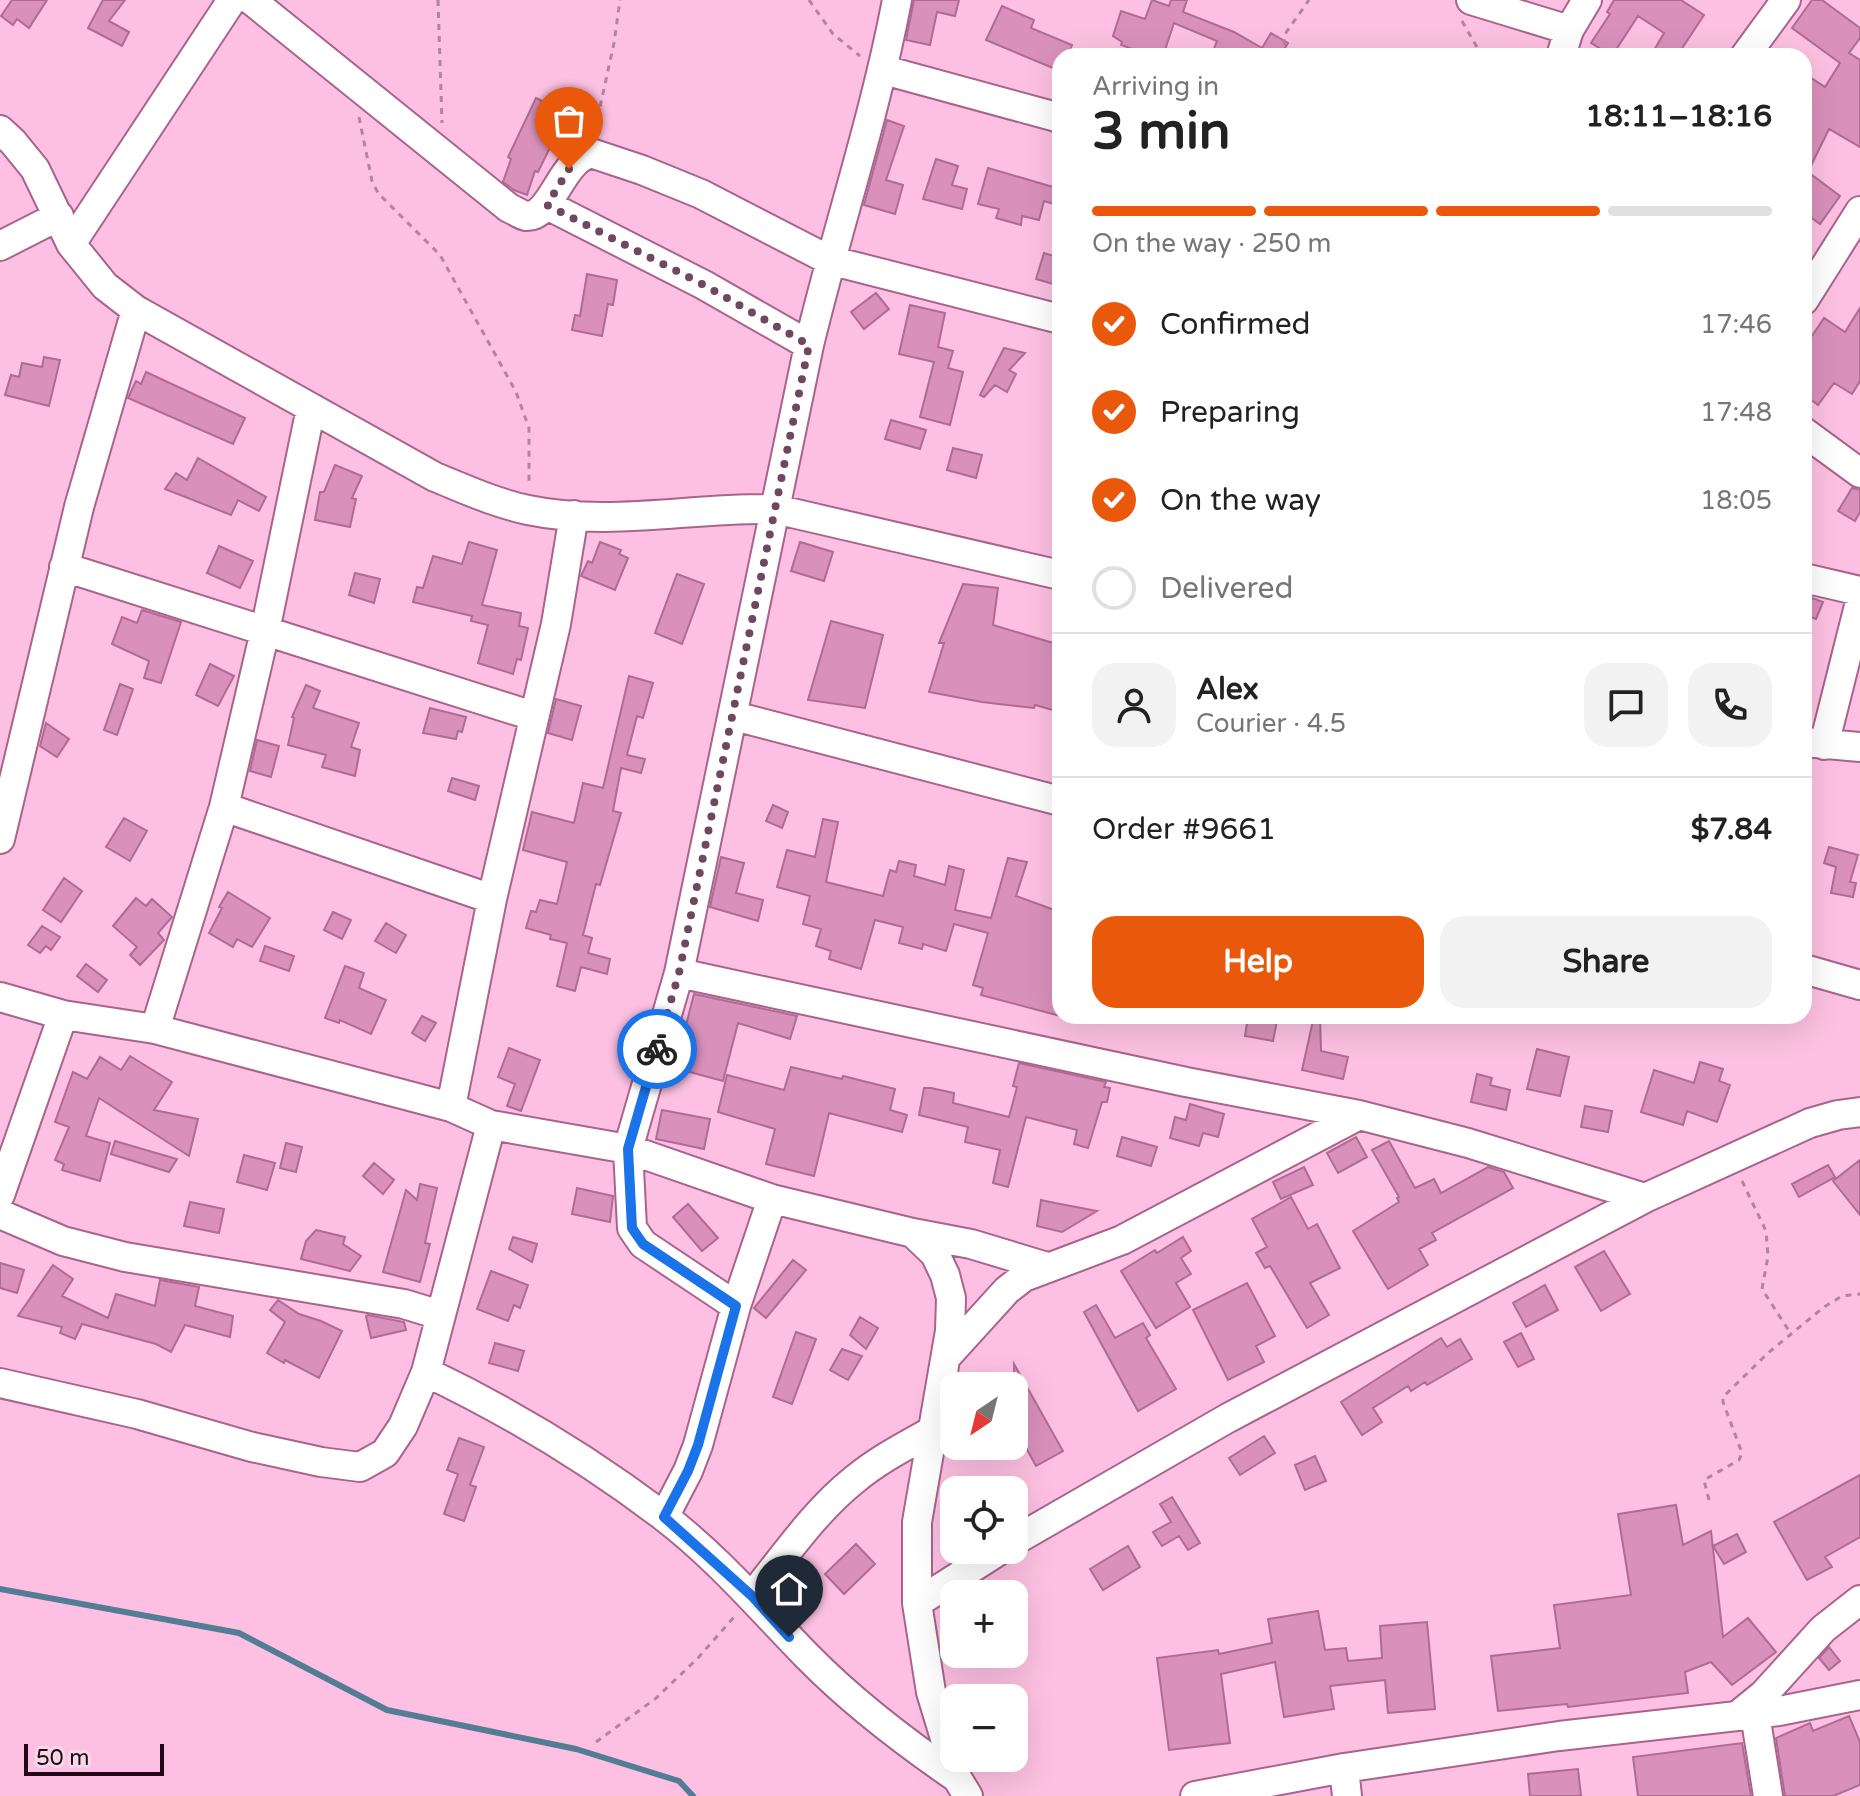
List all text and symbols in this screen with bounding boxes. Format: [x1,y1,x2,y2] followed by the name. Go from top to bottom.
[1092,71,1219,102] text: Arriving in
[535,87,603,169] pin
[1585,98,1772,135] text: 18:11–18:16
[547,99,591,143] icon: bag
[1092,100,1231,163] text: 3 min
[1092,228,1331,259] text: On the way · 250 m
[1092,302,1136,346] icon: check
[1160,306,1311,343] text: Confirmed
[1700,309,1772,340] text: 17:46
[1092,390,1136,434] icon: check
[1160,394,1300,431] text: Preparing
[1700,397,1772,428] text: 17:48
[1092,478,1136,522] icon: check
[1160,482,1321,519] text: On the way
[1700,485,1772,516] text: 18:05
[1160,570,1294,607] text: Delivered
[1092,663,1176,747] button: person
[1584,663,1668,747] button: chat
[1688,663,1772,747] button: phone
[1196,671,1259,708] text: Alex
[1196,708,1346,739] text: Courier · 4.5
[1092,811,1276,848] text: Order #9661
[1691,811,1772,848] text: $7.84
[1092,916,1424,1008] button: Help
[1440,916,1772,1008] button: Share
[617,1009,697,1089] courier
[635,1027,679,1071] icon: bike
[940,1372,1028,1460] north arrow
[940,1372,1028,1772] map controls
[940,1476,1028,1564] button: locate
[755,1555,823,1637] pin
[767,1567,811,1611] icon: home
[940,1580,1028,1668] button: +
[940,1684,1028,1772] button: −
[24,1740,164,1776] scale bar
[36,1745,90,1771] text: 50 m

